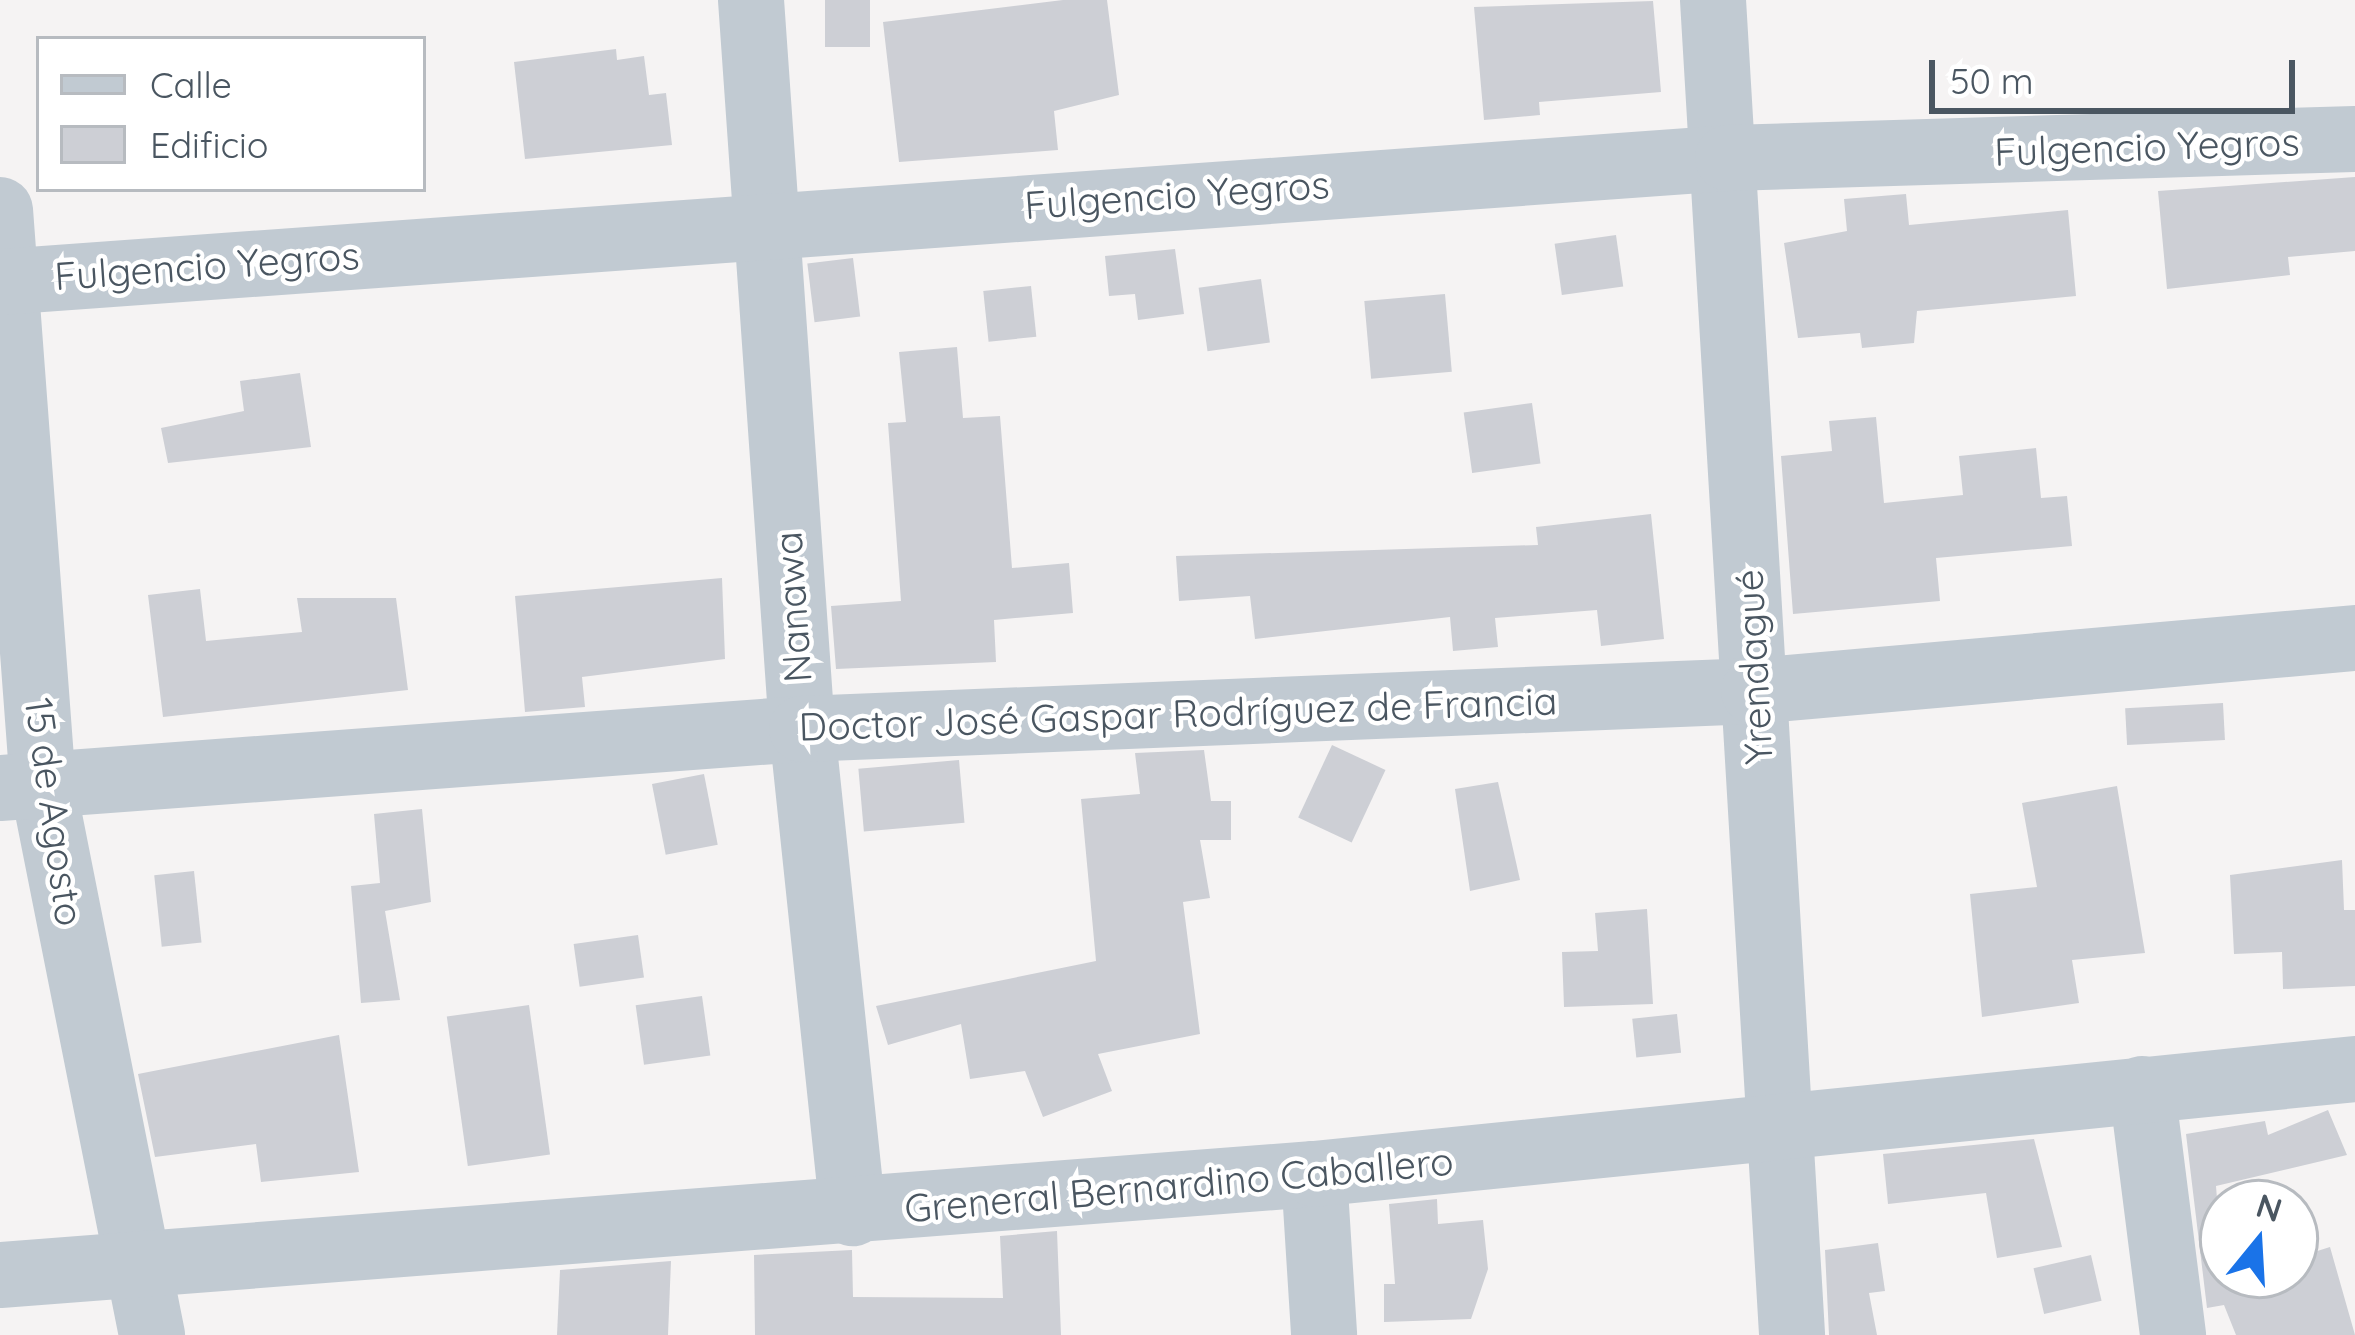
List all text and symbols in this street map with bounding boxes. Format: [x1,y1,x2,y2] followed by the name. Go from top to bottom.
[36,36,426,192] legend
[1935,36,2301,110] scale bar
[1950,58,2034,103] text: 50 m
[150,62,232,107] text: Calle
[1994,118,2300,176] street label: Fulgencio Yegros
[150,122,269,167] text: Edificio
[1023,161,1331,229] street label: Fulgencio Yegros
[53,232,361,300] street label: Fulgencio Yegros
[764,530,822,684] street label: Nanawa
[1726,568,1782,766] street label: Yrendagué
[798,677,1558,751] street label: Doctor José Gaspar Rodríguez de Francia
[15,695,93,929] street label: 15 de Agosto
[903,1138,1455,1232] street label: Greneral Bernardino Caballero
[2199,1179,2319,1299] north arrow
[2251,1184,2287,1230] text: N

